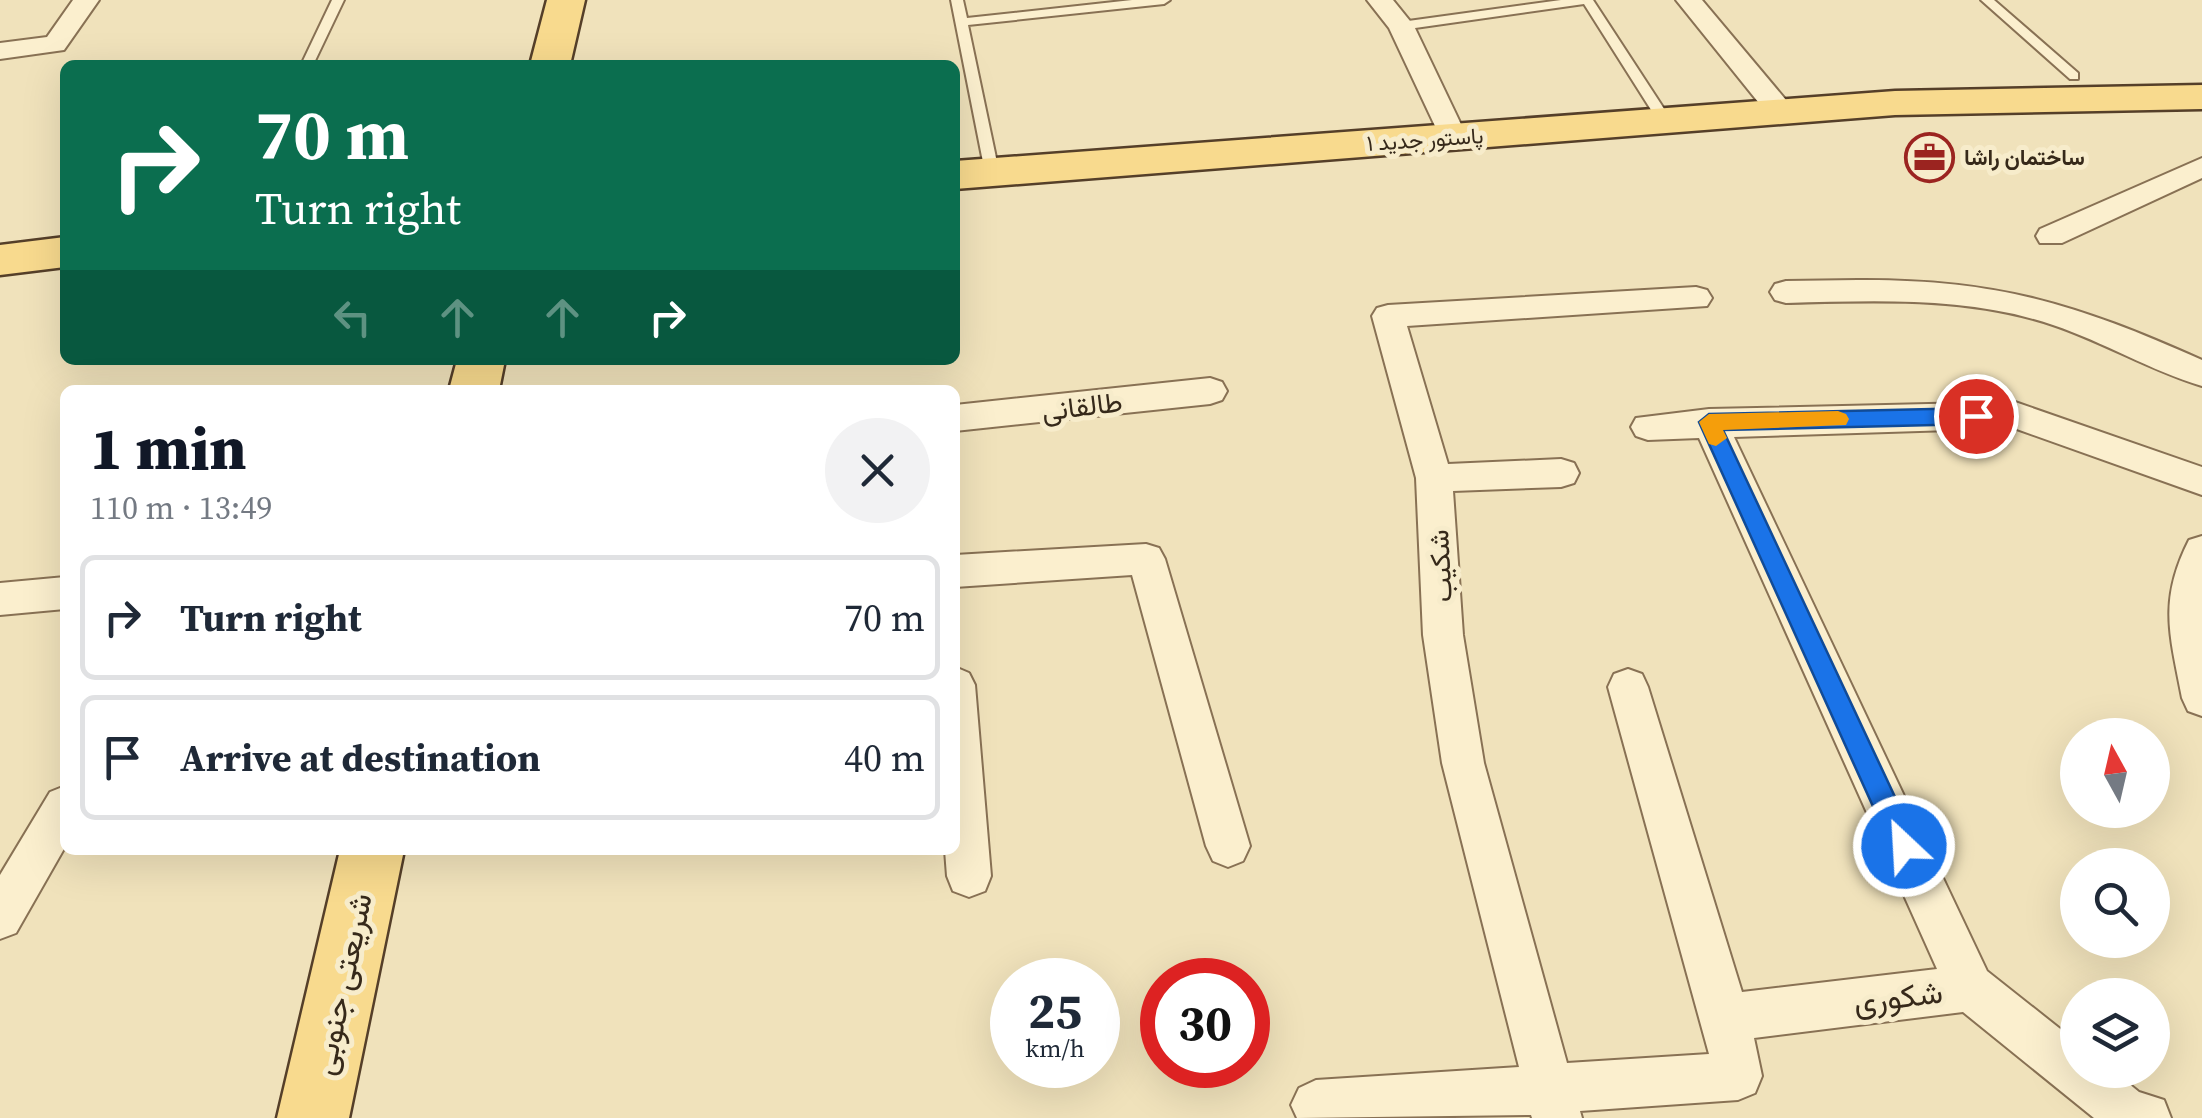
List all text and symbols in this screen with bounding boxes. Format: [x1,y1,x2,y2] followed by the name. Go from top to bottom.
[255,86,409,182] text: 70 m
[90,100,220,230] icon: right
[1366,120,1484,158] street label: پاستور جدید ۱
[1903,131,1955,183] office icon: ساختمان راشا
[1964,142,2085,172] place label: ساختمان راشا
[255,177,461,239] text: Turn right
[325,290,380,345] icon: left
[430,290,485,345] icon: ahead
[535,290,590,345] icon: ahead
[640,290,695,345] icon: right
[1934,374,2019,459] pin
[1039,382,1125,430] street label: طالقانی
[1949,389,2004,444] icon: arrive
[90,407,246,489] text: 1 min
[825,418,930,523] button: close
[90,486,272,530] text: 110 m · 13:49
[1419,529,1461,603] street label: شکیب
[95,590,150,645] icon: right
[180,592,362,644] text: Turn right
[844,592,925,644] text: 70 m
[2060,718,2170,828] north arrow
[2060,718,2170,1088] map controls
[95,730,150,785] icon: arrive
[180,732,541,784] text: Arrive at destination
[844,732,925,784] text: 40 m
[1852,794,1956,898] position arrow
[2060,848,2170,958] button: search
[301,889,383,1079] street label: شریعتی جنوبی
[1140,958,1270,1088] speed limit sign: 30
[1851,970,1945,1024] street label: شکوری
[1028,976,1082,1045] text: 25
[2060,978,2170,1088] button: layers
[1025,1031,1085,1065] text: km/h

